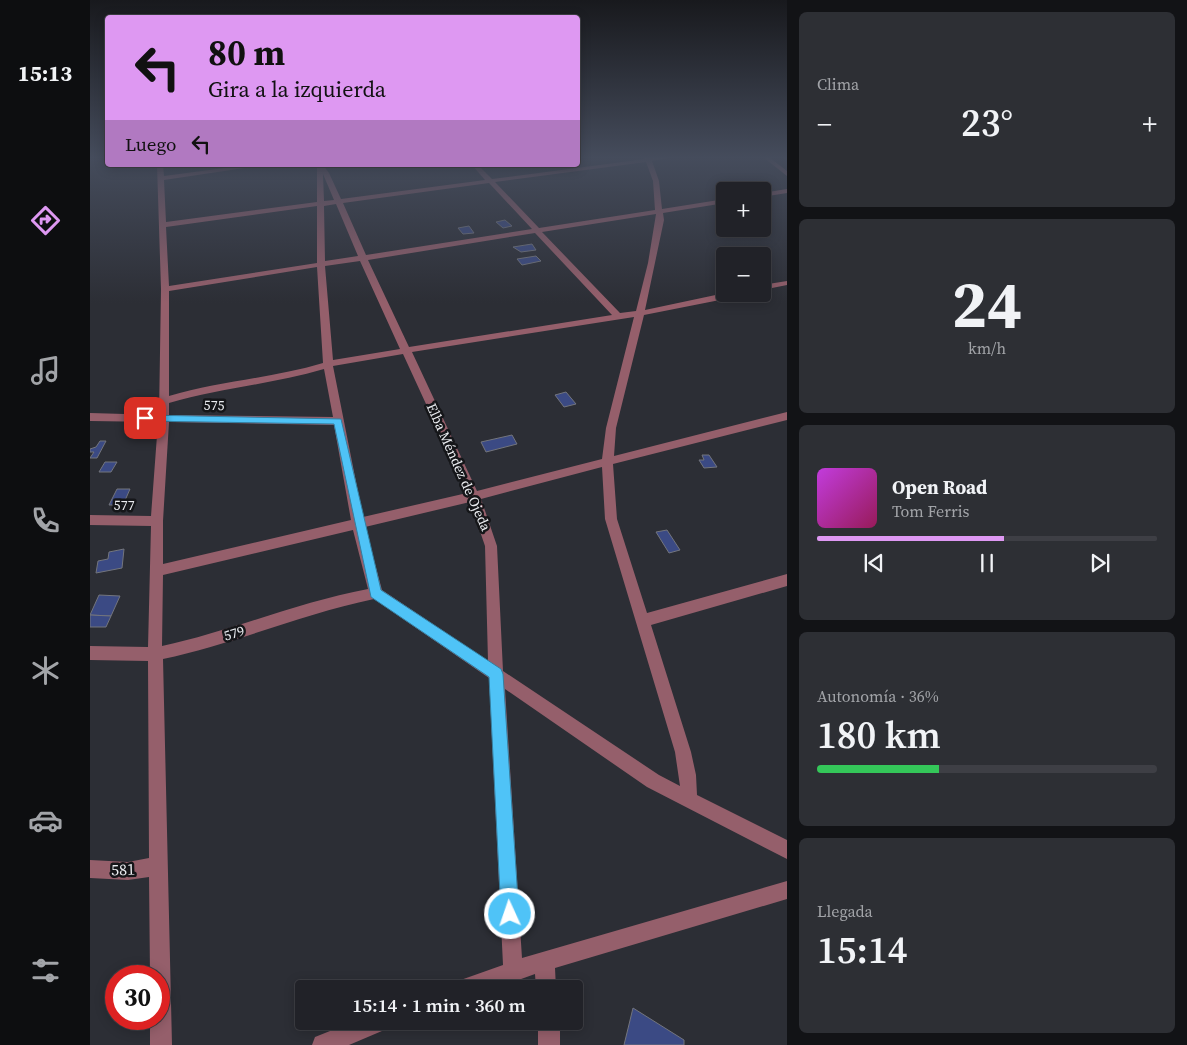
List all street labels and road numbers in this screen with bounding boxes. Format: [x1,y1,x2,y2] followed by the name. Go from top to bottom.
[203,395,225,415] street label: 575
[422,400,497,535] street label: Elba Méndez de Ojeda
[113,495,135,515] street label: 577
[221,620,247,646] street label: 579
[111,858,135,880] street label: 581

